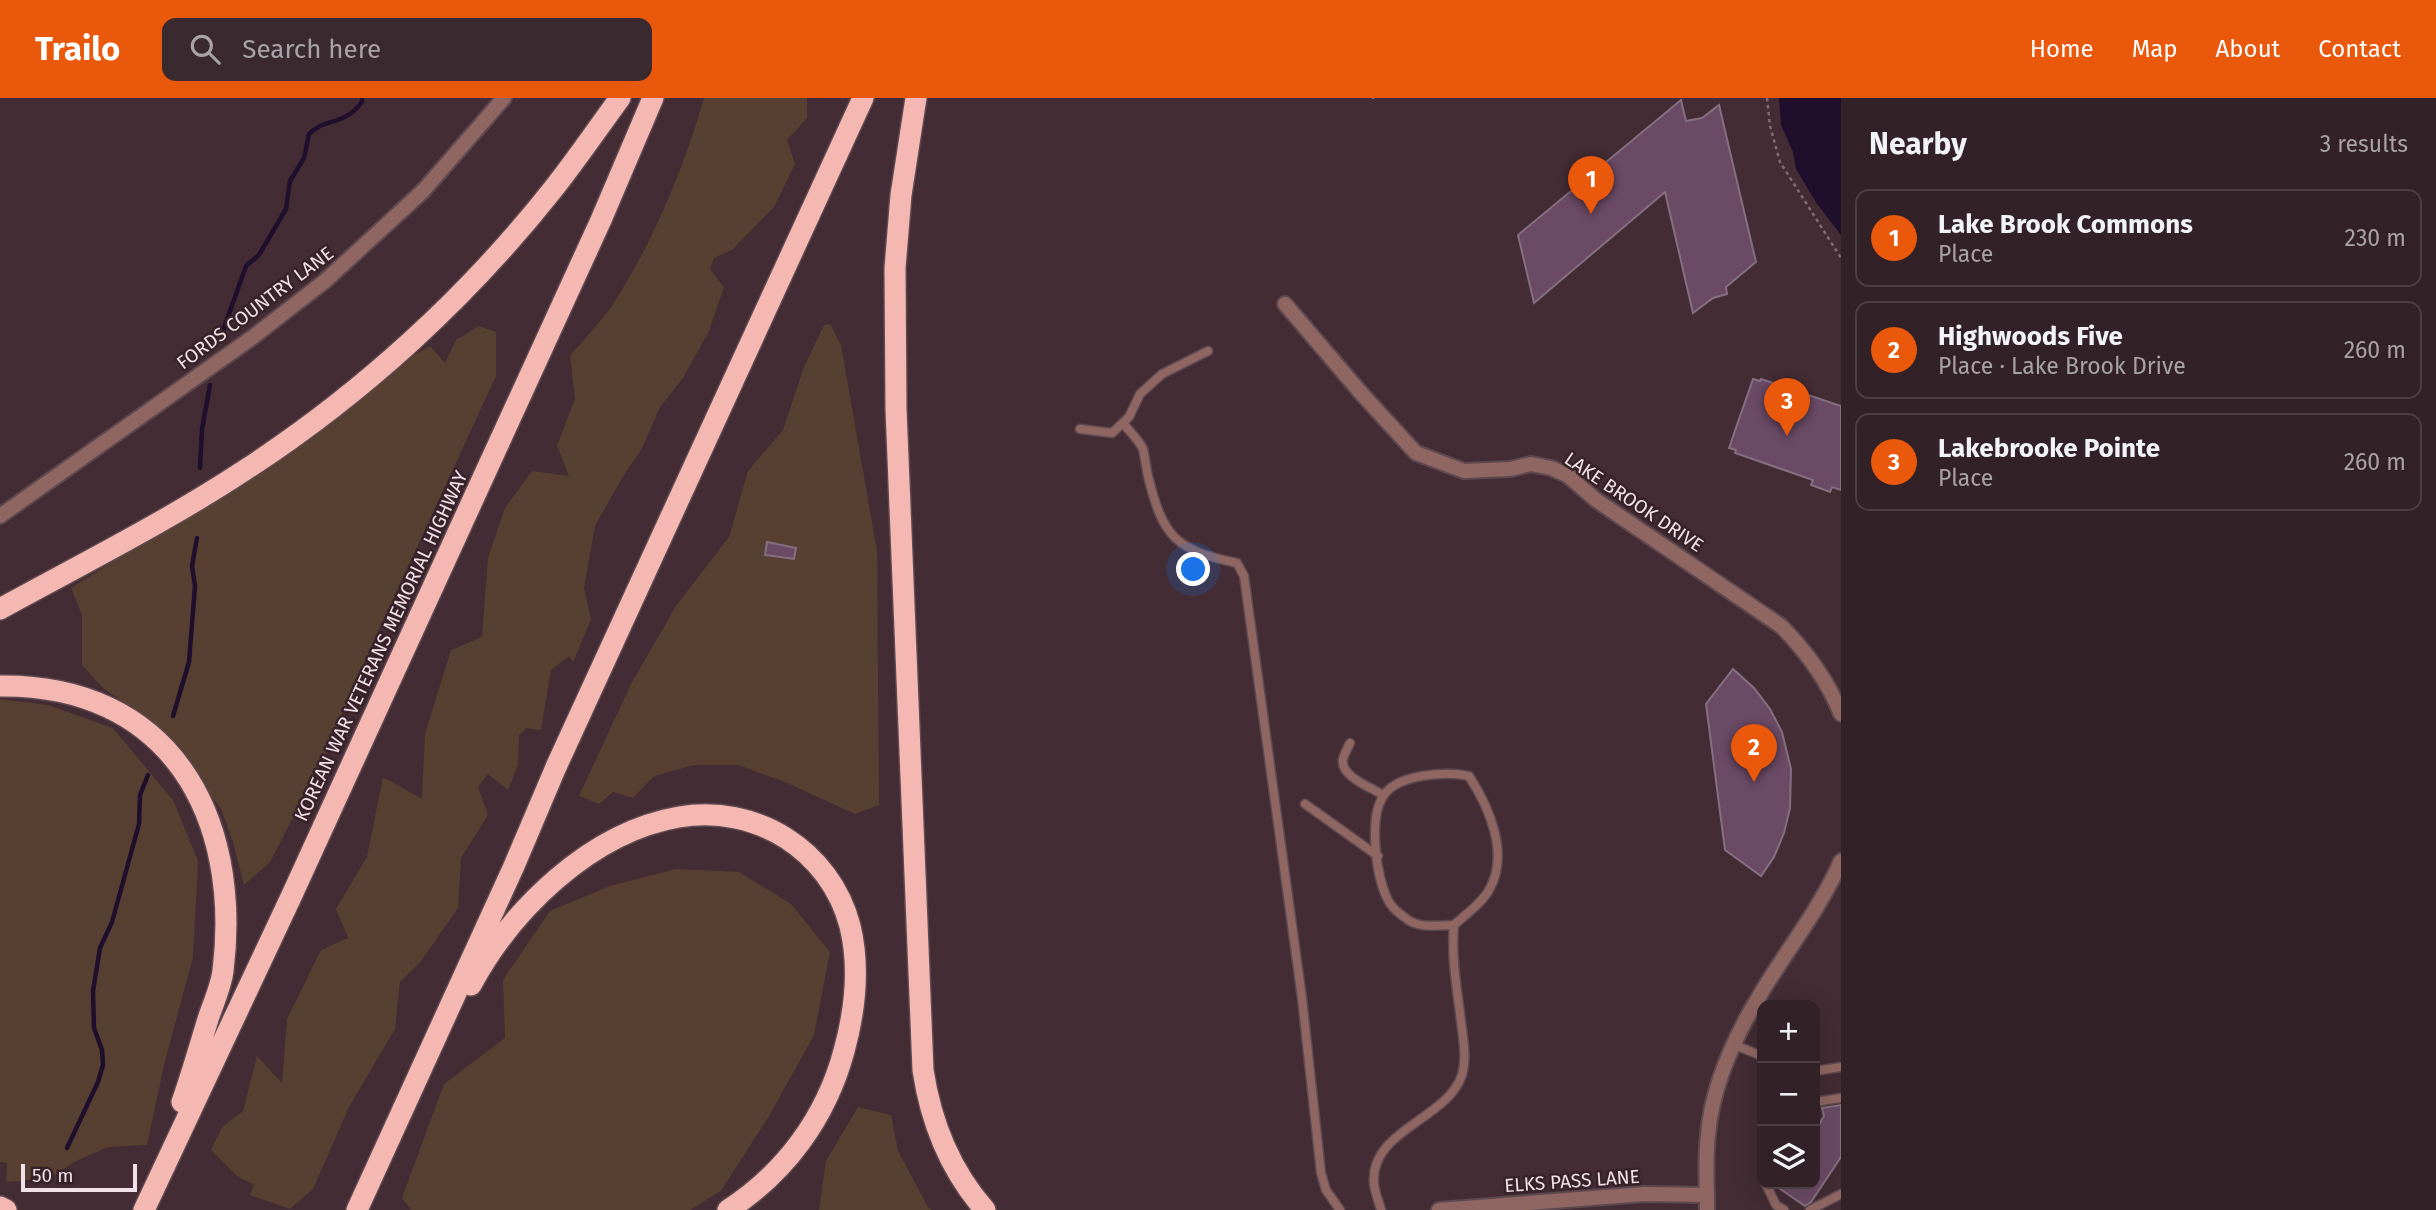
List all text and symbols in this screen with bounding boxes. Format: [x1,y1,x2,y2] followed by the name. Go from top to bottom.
[162,18,652,81] search box
[35,29,120,69] text: Trailo
[186,30,224,68] icon: search
[242,34,381,65] text: Search here
[2030,35,2094,63] text: Home
[2132,35,2178,63] text: Map
[2216,35,2280,63] text: About
[2318,35,2401,63] text: Contact
[1869,126,1967,162] text: Nearby
[2320,130,2408,158] text: 3 results
[1568,156,1614,214] pin: 1
[1938,209,2193,240] text: Lake Brook Commons
[1889,224,1899,252] text: 1
[2345,224,2406,252] text: 230 m
[1938,240,1993,268] text: Place
[172,242,338,374] street label: FORDS COUNTRY LANE
[1938,321,2123,352] text: Highwoods Five
[1888,336,1900,364] text: 2
[2344,336,2406,364] text: 260 m
[1938,352,2186,380] text: Place · Lake Brook Drive
[1764,378,1810,436] pin: 3
[1938,433,2160,464] text: Lakebrooke Pointe
[1560,447,1708,557] street label: LAKE BROOK DRIVE
[1888,448,1900,476] text: 3
[2344,448,2406,476] text: 260 m
[1938,464,1993,492] text: Place
[289,467,473,825] street label: KOREAN WAR VETERANS MEMORIAL HIGHWAY
[1176,552,1210,586] your location
[1731,724,1777,782] pin: 2
[1757,1000,1820,1189] map controls
[1757,1000,1820,1063] button: +
[1757,1063,1820,1126] button: −
[1757,1126,1820,1189] button: layers
[21,1161,136,1193] scale bar
[32,1164,73,1187] text: 50 m
[1503,1165,1641,1197] street label: ELKS PASS LANE

